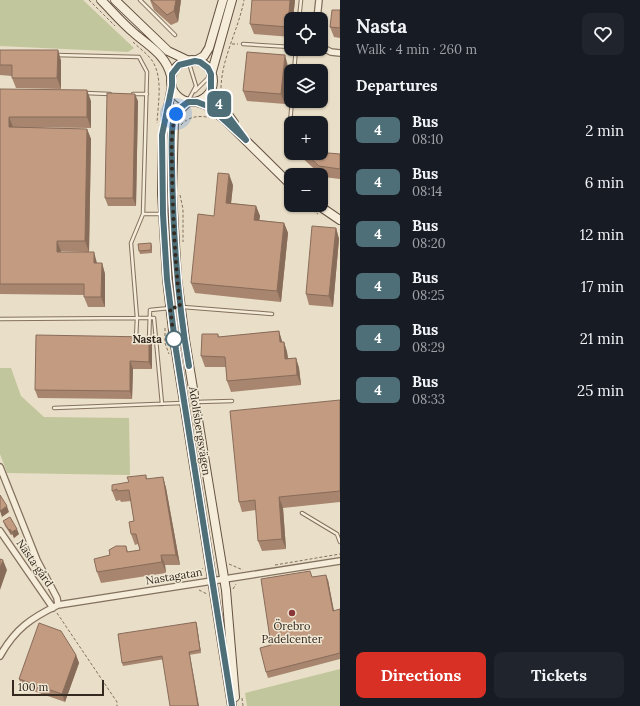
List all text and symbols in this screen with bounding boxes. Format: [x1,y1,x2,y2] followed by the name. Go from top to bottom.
[284,12,328,212] map controls
[284,12,328,56] button: locate
[582,13,624,55] button: heart
[356,14,407,38] text: Nasta
[356,41,477,58] text: Walk · 4 min · 260 m
[284,64,328,108] button: layers
[356,76,437,95] text: Departures
[206,91,232,117] line badge: 4
[215,95,223,113] text: 4
[166,104,186,124] your location
[412,112,438,131] text: Bus
[284,116,328,160] button: +
[374,121,382,139] text: 4
[585,121,624,140] text: 2 min
[412,131,443,148] text: 08:10
[412,164,438,183] text: Bus
[284,168,328,212] button: −
[374,173,382,191] text: 4
[585,173,624,192] text: 6 min
[412,183,442,200] text: 08:14
[412,216,438,235] text: Bus
[374,225,382,243] text: 4
[580,225,624,244] text: 12 min
[412,235,446,252] text: 08:20
[412,268,438,287] text: Bus
[374,277,382,295] text: 4
[581,277,624,296] text: 17 min
[412,287,445,304] text: 08:25
[412,320,438,339] text: Bus
[374,329,382,347] text: 4
[580,329,624,348] text: 21 min
[165,330,183,348] marker: Nasta
[132,332,162,346] place label: Nasta
[412,339,445,356] text: 08:29
[412,372,438,391] text: Bus
[374,381,382,399] text: 4
[577,381,624,400] text: 25 min
[186,385,214,477] street label: Adolfsbergsvägen
[412,391,445,408] text: 08:33
[14,536,57,590] street label: Nasta gård
[145,565,204,587] street label: Nastagatan
[287,608,297,618] marker: Örebro Padelcenter
[261,618,323,646] place label: Örebro Padelcenter
[356,652,486,698] button: Directions
[494,652,624,698] button: Tickets
[12,678,104,697] scale bar
[18,680,48,694] text: 100 m

